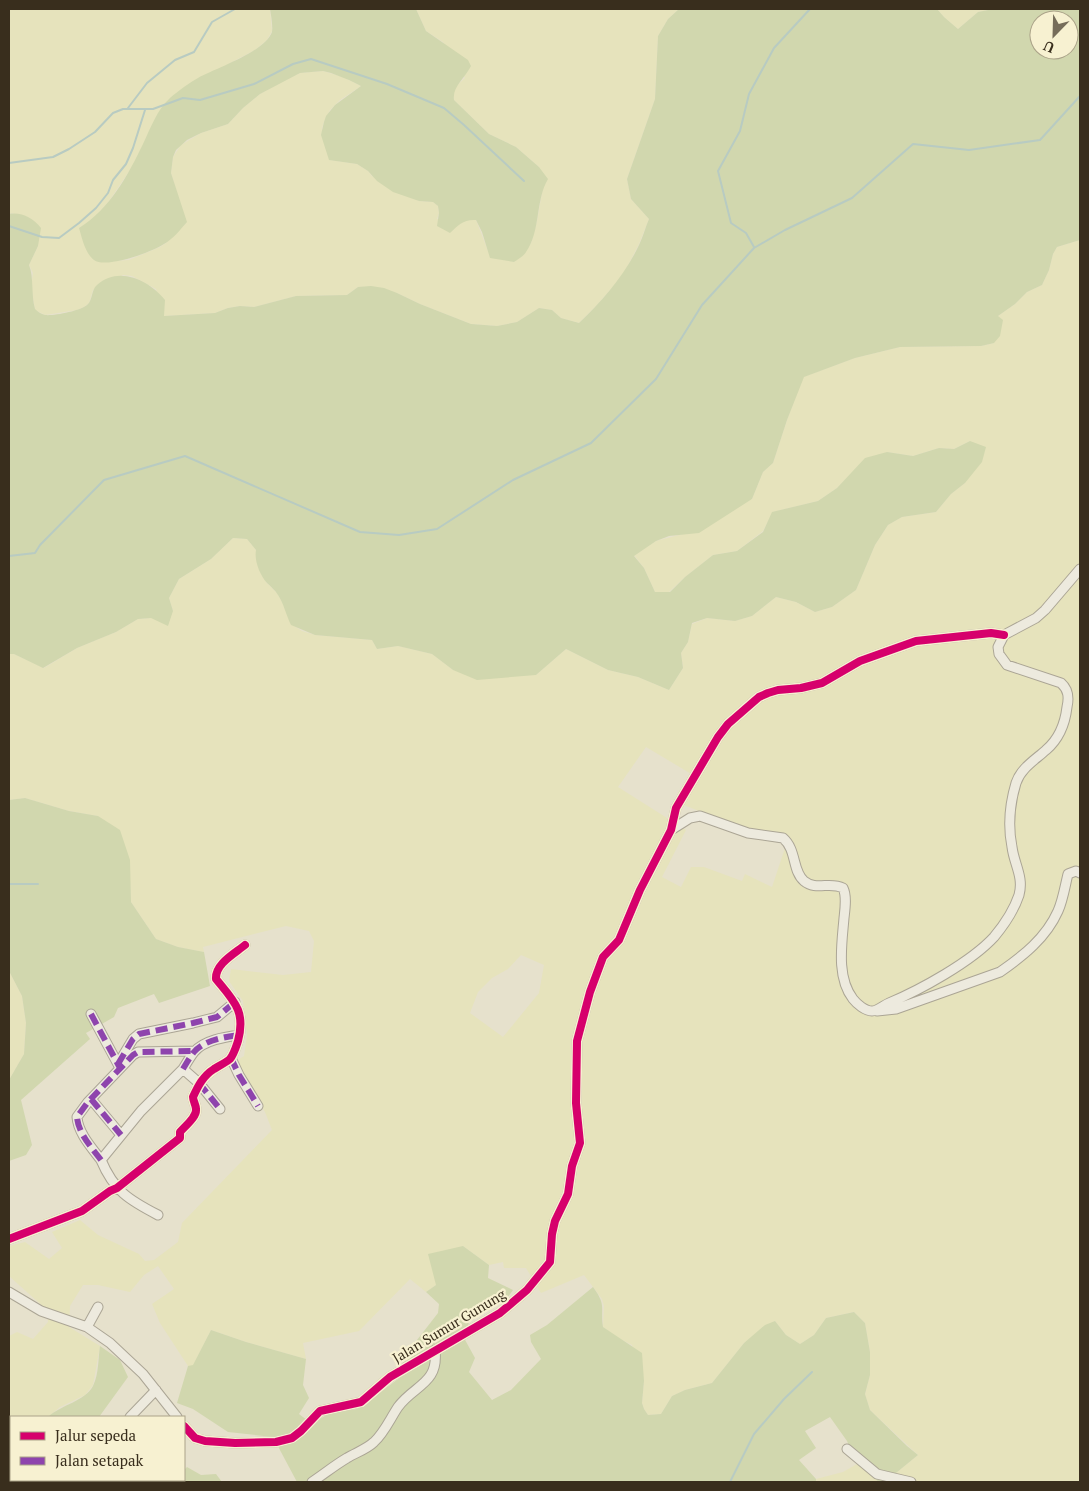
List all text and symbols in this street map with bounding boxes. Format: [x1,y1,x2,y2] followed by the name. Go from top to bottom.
[1029,10,1079,60] north arrow
[1040,37,1057,58] text: U
[389,1284,509,1367] street label: Jalan Sumur Gunung
[10,1416,185,1481] legend
[55,1425,137,1445] text: Jalur sepeda
[55,1450,144,1470] text: Jalan setapak

